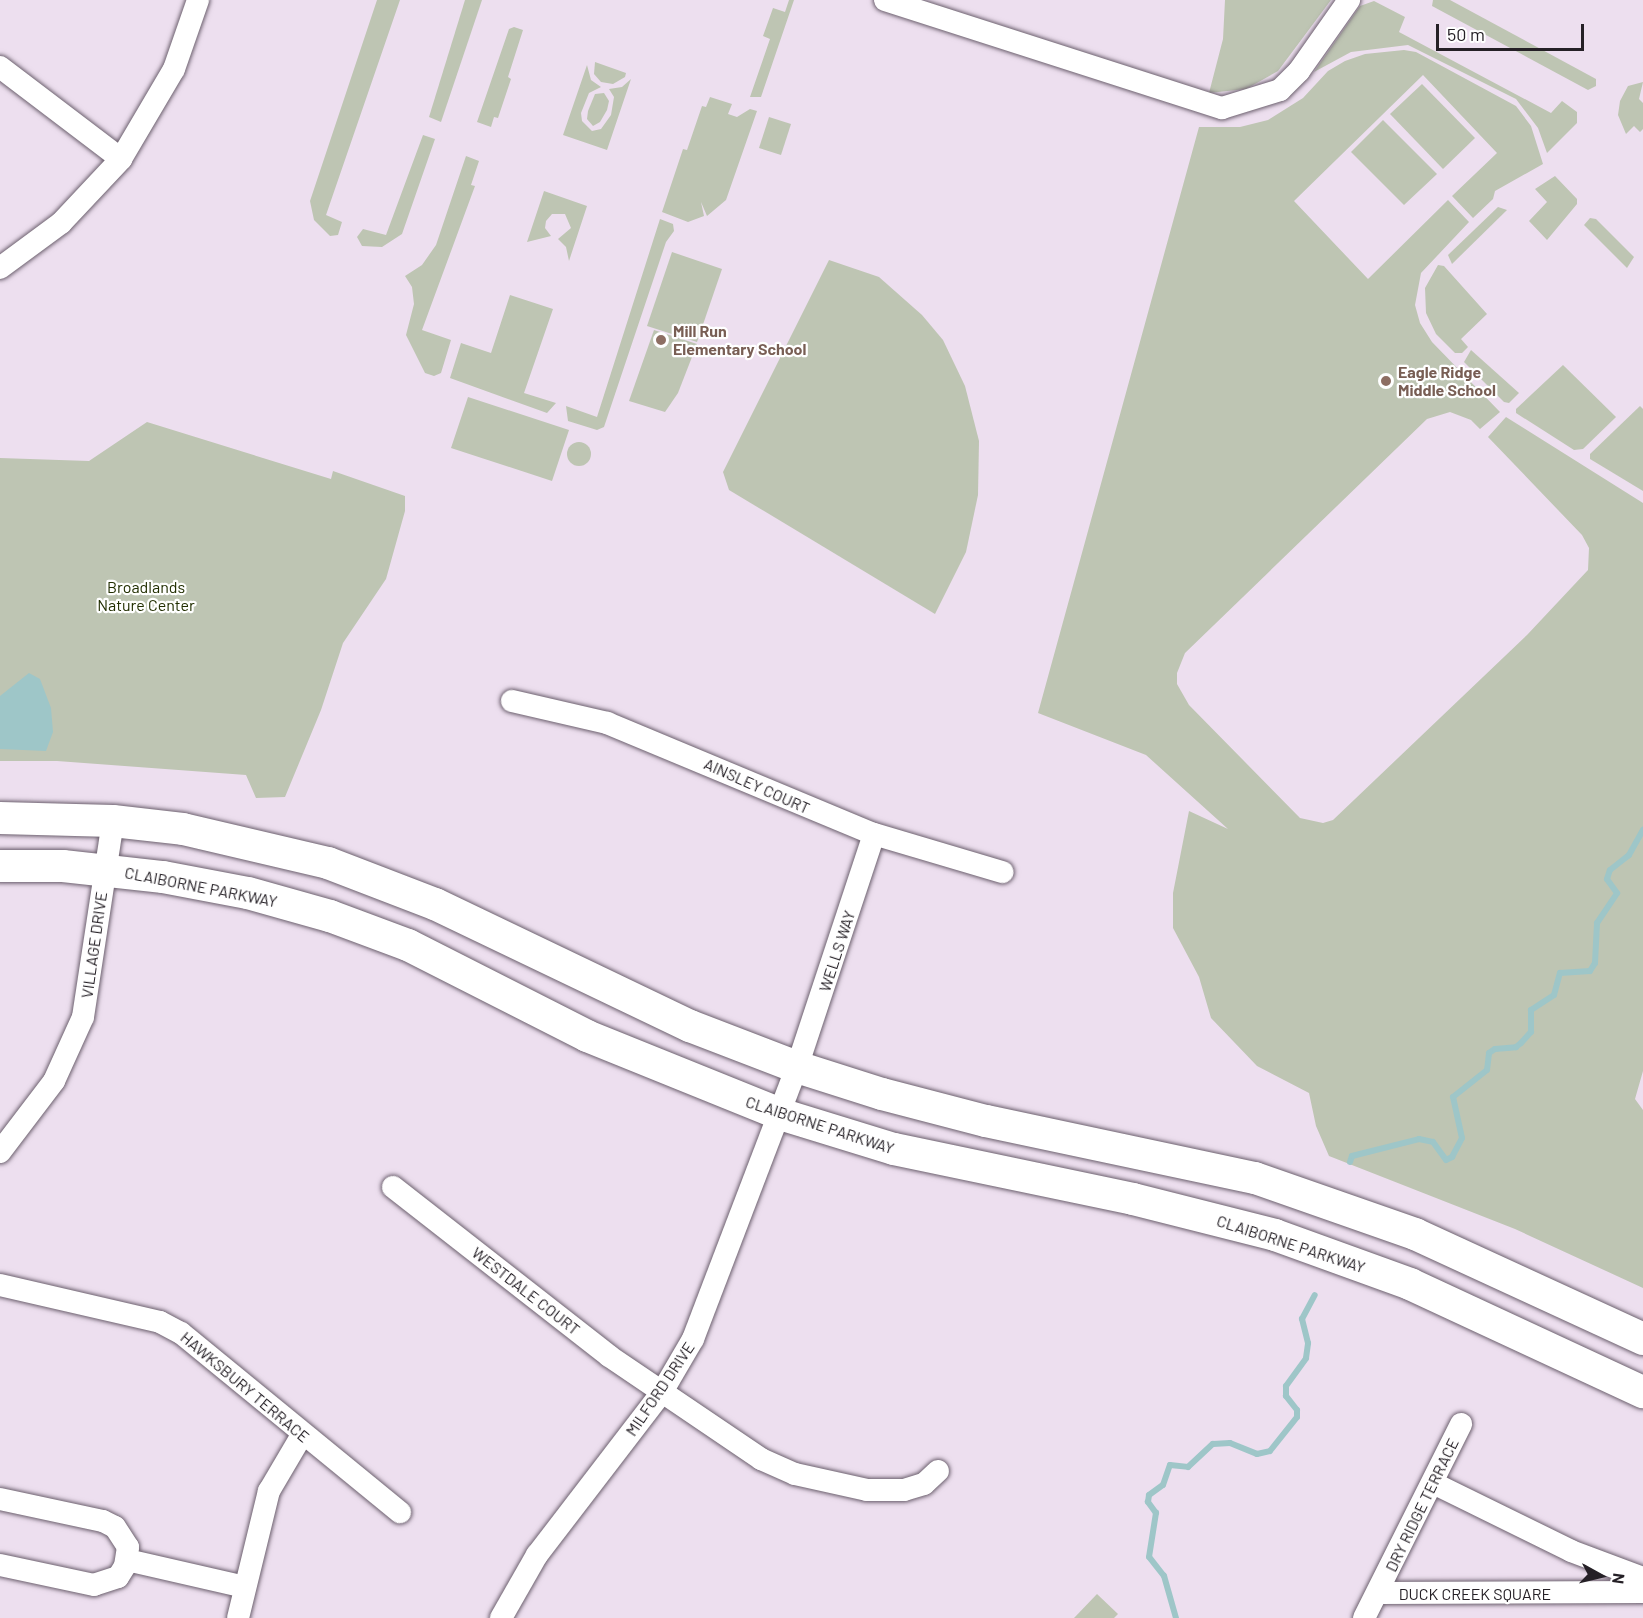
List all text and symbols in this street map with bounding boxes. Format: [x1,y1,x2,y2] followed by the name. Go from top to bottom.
[1439,12,1588,50] scale bar
[1447,23,1485,45] text: 50 m
[673,321,806,359] place label: Mill Run Elementary School
[654,333,668,347] marker: Mill Run Elementary School
[1398,362,1496,400] place label: Eagle Ridge Middle School
[1379,374,1393,388] marker: Eagle Ridge Middle School
[97,577,195,615] park label: Broadlands Nature Center
[701,754,813,818] street label: AINSLEY COURT
[123,863,279,911] street label: CLAIBORNE PARKWAY
[77,891,111,999] street label: VILLAGE DRIVE
[815,908,859,994] street label: WELLS WAY
[743,1092,897,1158] street label: CLAIBORNE PARKWAY
[1214,1211,1368,1277] street label: CLAIBORNE PARKWAY
[468,1243,584,1339] street label: WESTDALE COURT
[177,1328,313,1446] street label: HAWKSBURY TERRACE
[622,1338,698,1440] street label: MILFORD DRIVE
[1381,1435,1463,1575] street label: DRY RIDGE TERRACE
[1571,1546,1631,1606] north arrow
[1609,1572,1629,1585] text: N
[1399,1584,1551,1604] street label: DUCK CREEK SQUARE

